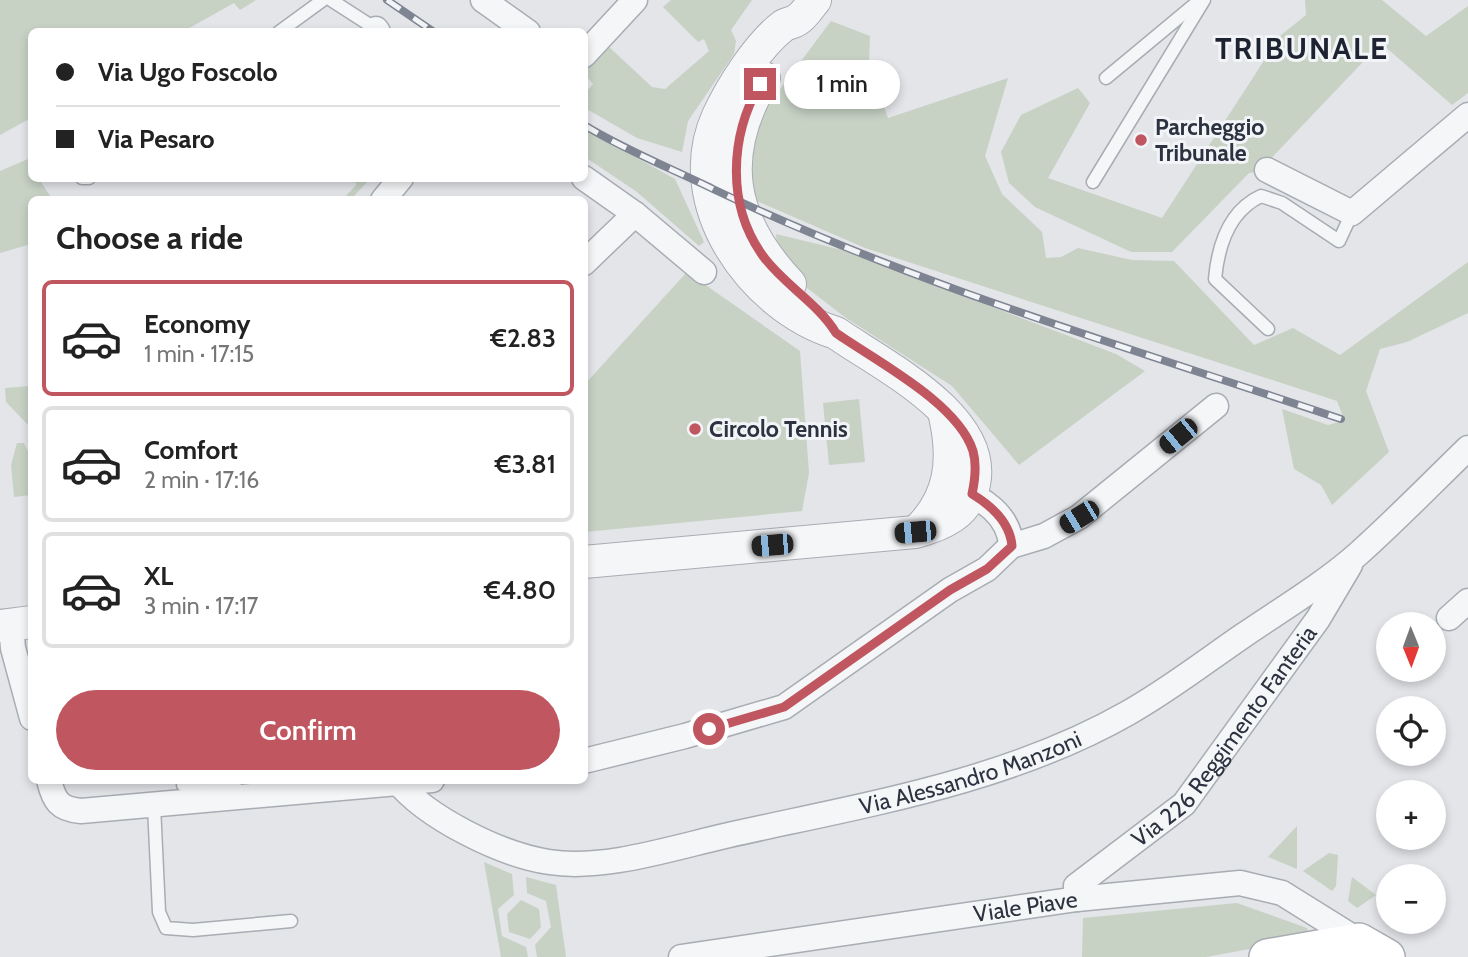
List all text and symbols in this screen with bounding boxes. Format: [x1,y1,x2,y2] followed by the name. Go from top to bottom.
[1215,30,1389,67] district label: TRIBUNALE
[98,56,278,88] text: Via Ugo Foscolo
[784,60,900,108] callout: 1 min
[744,68,776,100] route end
[816,70,868,98] text: 1 min
[1155,113,1264,167] place label: Parcheggio Tribunale
[98,123,215,155] text: Via Pesaro
[1133,132,1149,148] marker: Parcheggio Tribunale
[56,218,243,257] text: Choose a ride
[60,307,123,370] icon: car
[144,308,250,340] text: Economy
[490,322,556,354] text: €2.83
[144,340,254,368] text: 1 min · 17:15
[709,415,848,443] place label: Circolo Tennis
[1156,415,1201,457] car
[687,421,703,437] marker: Circolo Tennis
[60,433,123,496] icon: car
[144,434,238,466] text: Comfort
[495,448,556,480] text: €3.81
[144,466,259,494] text: 2 min · 17:16
[1056,497,1103,537] car
[894,520,937,544] car
[751,533,794,557] car
[60,559,123,622] icon: car
[144,560,173,592] text: XL
[484,574,556,606] text: €4.80
[144,592,258,620] text: 3 min · 17:17
[1376,612,1446,682] north arrow
[1376,612,1446,934] map controls
[1126,620,1323,853] street label: Via 226 Reggimento Fanteria
[56,690,560,770] button: Confirm
[1376,696,1446,766] button: locate
[693,713,725,745] route start
[857,725,1086,820] street label: Via Alessandro Manzoni
[1376,780,1446,850] button: +
[1376,864,1446,934] button: −
[971,885,1079,928] street label: Viale Piave

